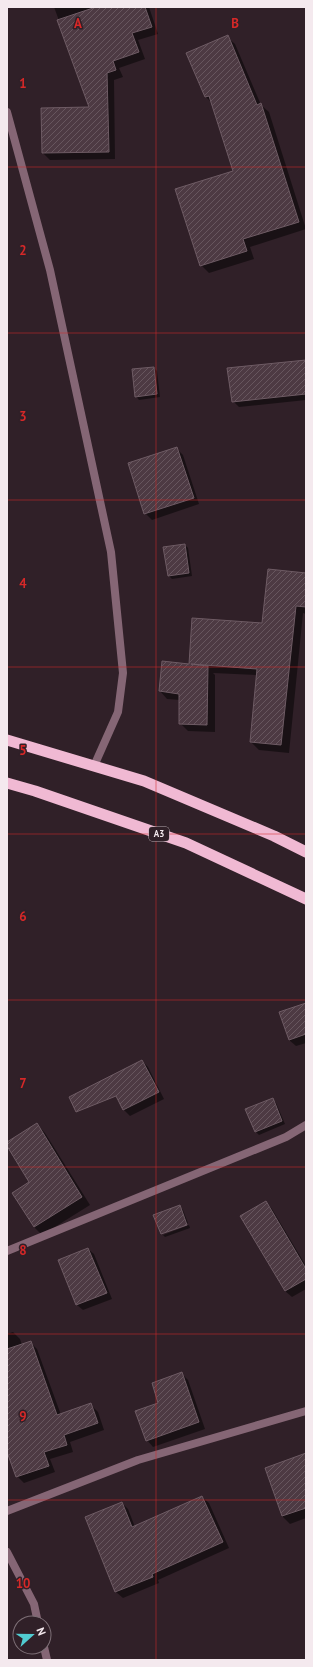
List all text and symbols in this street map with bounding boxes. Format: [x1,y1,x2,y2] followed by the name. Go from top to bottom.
[74,15,82,32] text: A
[231,15,239,32] text: B
[19,75,27,92] text: 1
[19,242,27,259] text: 2
[19,408,27,425] text: 3
[19,575,27,592] text: 4
[19,742,27,759] text: 5
[149,827,169,841] road number: A3
[19,908,27,925] text: 6
[19,1075,27,1092] text: 7
[19,1242,27,1259] text: 8
[19,1408,27,1425] text: 9
[16,1575,30,1592] text: 10
[12,1615,52,1655] north arrow
[34,1626,49,1637] text: N

